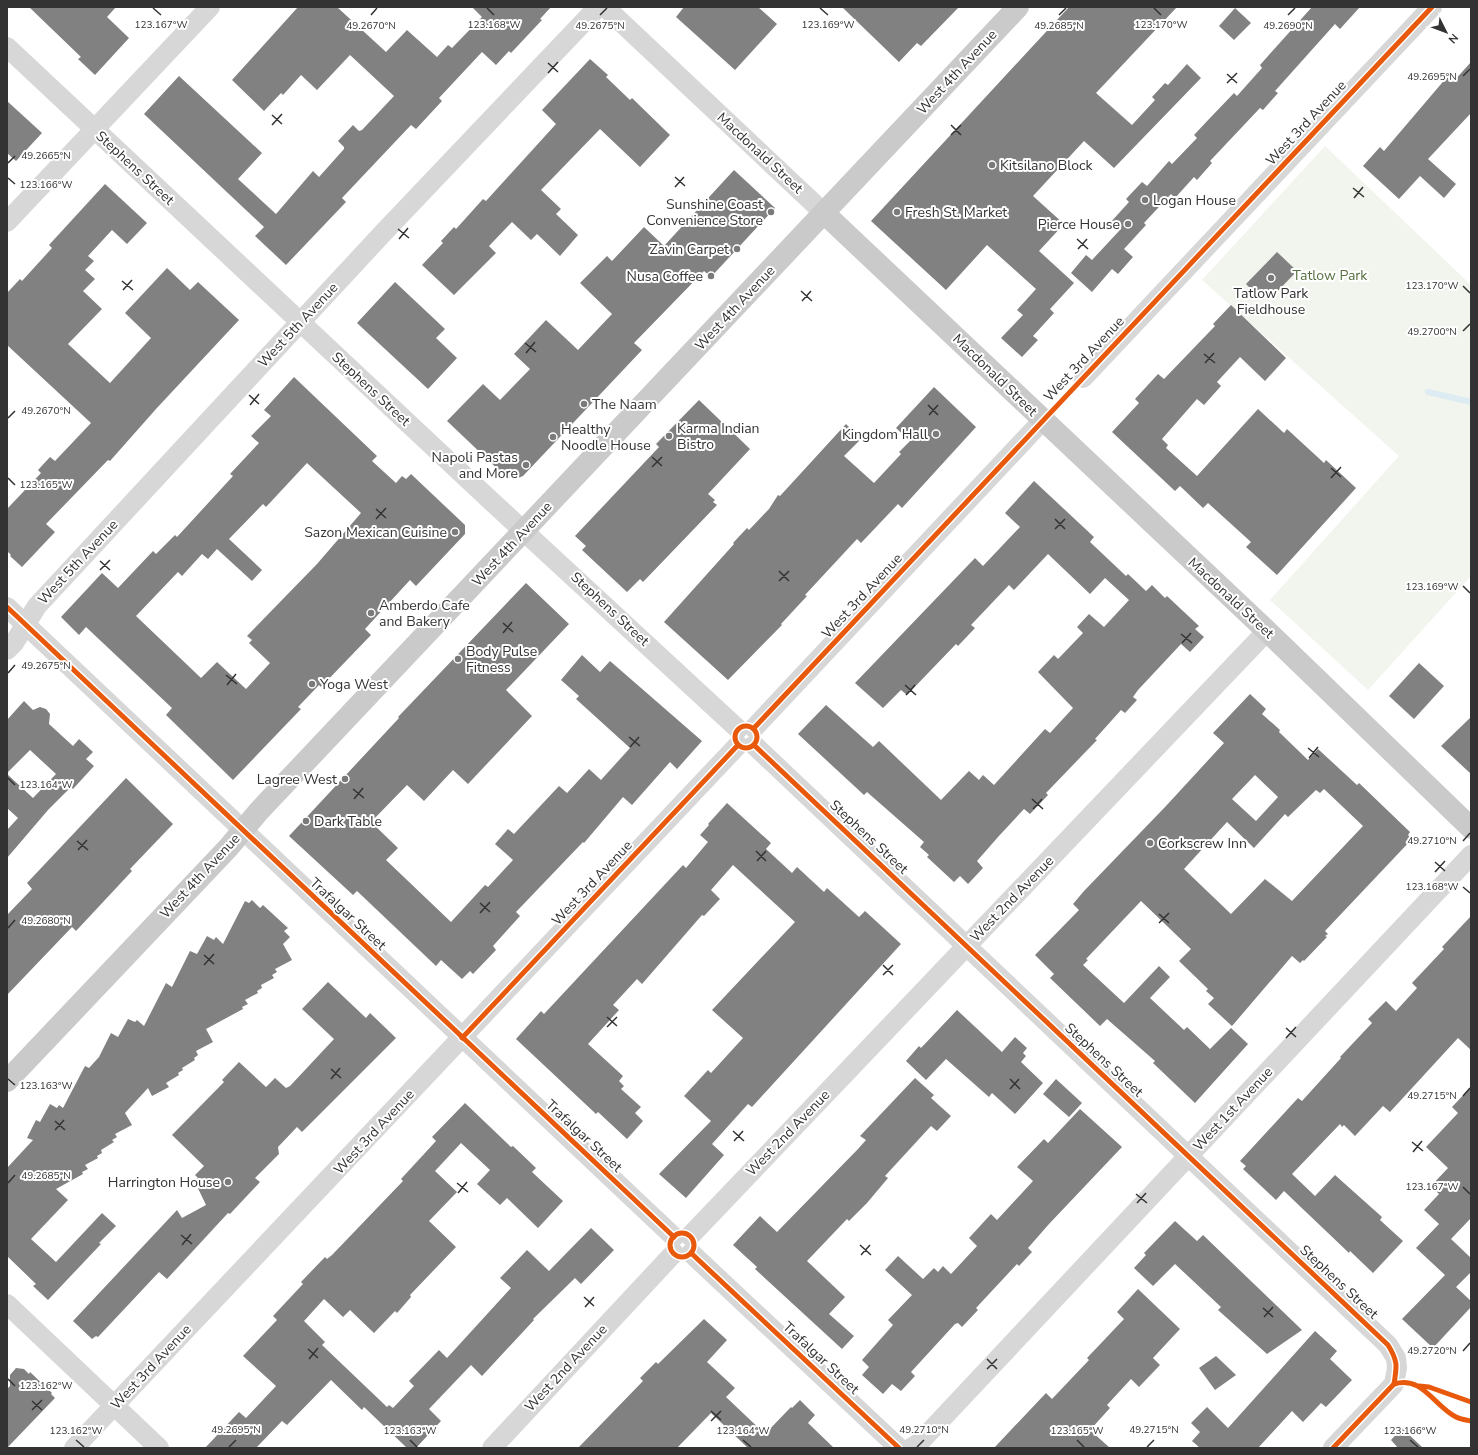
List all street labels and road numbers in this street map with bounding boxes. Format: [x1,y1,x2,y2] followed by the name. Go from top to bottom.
[913,25,1001,119] street label: West 4th Avenue
[1262,76,1350,170] street label: West 3rd Avenue
[713,108,807,198] street label: Macdonald Street
[92,127,178,209] street label: Stephens Street
[691,261,779,355] street label: West 4th Avenue
[254,278,342,372] street label: West 5th Avenue
[1040,312,1128,406] street label: West 3rd Avenue
[948,330,1042,420] street label: Macdonald Street
[328,348,414,430] street label: Stephens Street
[468,497,556,591] street label: West 4th Avenue
[34,515,122,609] street label: West 5th Avenue
[818,549,906,643] street label: West 3rd Avenue
[1184,553,1278,643] street label: Macdonald Street
[567,568,653,650] street label: Stephens Street
[826,796,912,878] street label: Stephens Street
[156,829,244,923] street label: West 4th Avenue
[548,836,636,930] street label: West 3rd Avenue
[966,852,1058,946] street label: West 2nd Avenue
[306,874,390,955] street label: Trafalgar Street
[1061,1019,1147,1101] street label: Stephens Street
[1189,1063,1277,1155] street label: West 1st Avenue
[330,1085,418,1179] street label: West 3rd Avenue
[742,1086,834,1180] street label: West 2nd Avenue
[542,1096,626,1177] street label: Trafalgar Street
[1296,1241,1382,1323] street label: Stephens Street
[779,1318,863,1399] street label: Trafalgar Street
[107,1320,195,1414] street label: West 3rd Avenue
[521,1320,611,1416] street label: West 2nd Avenue

